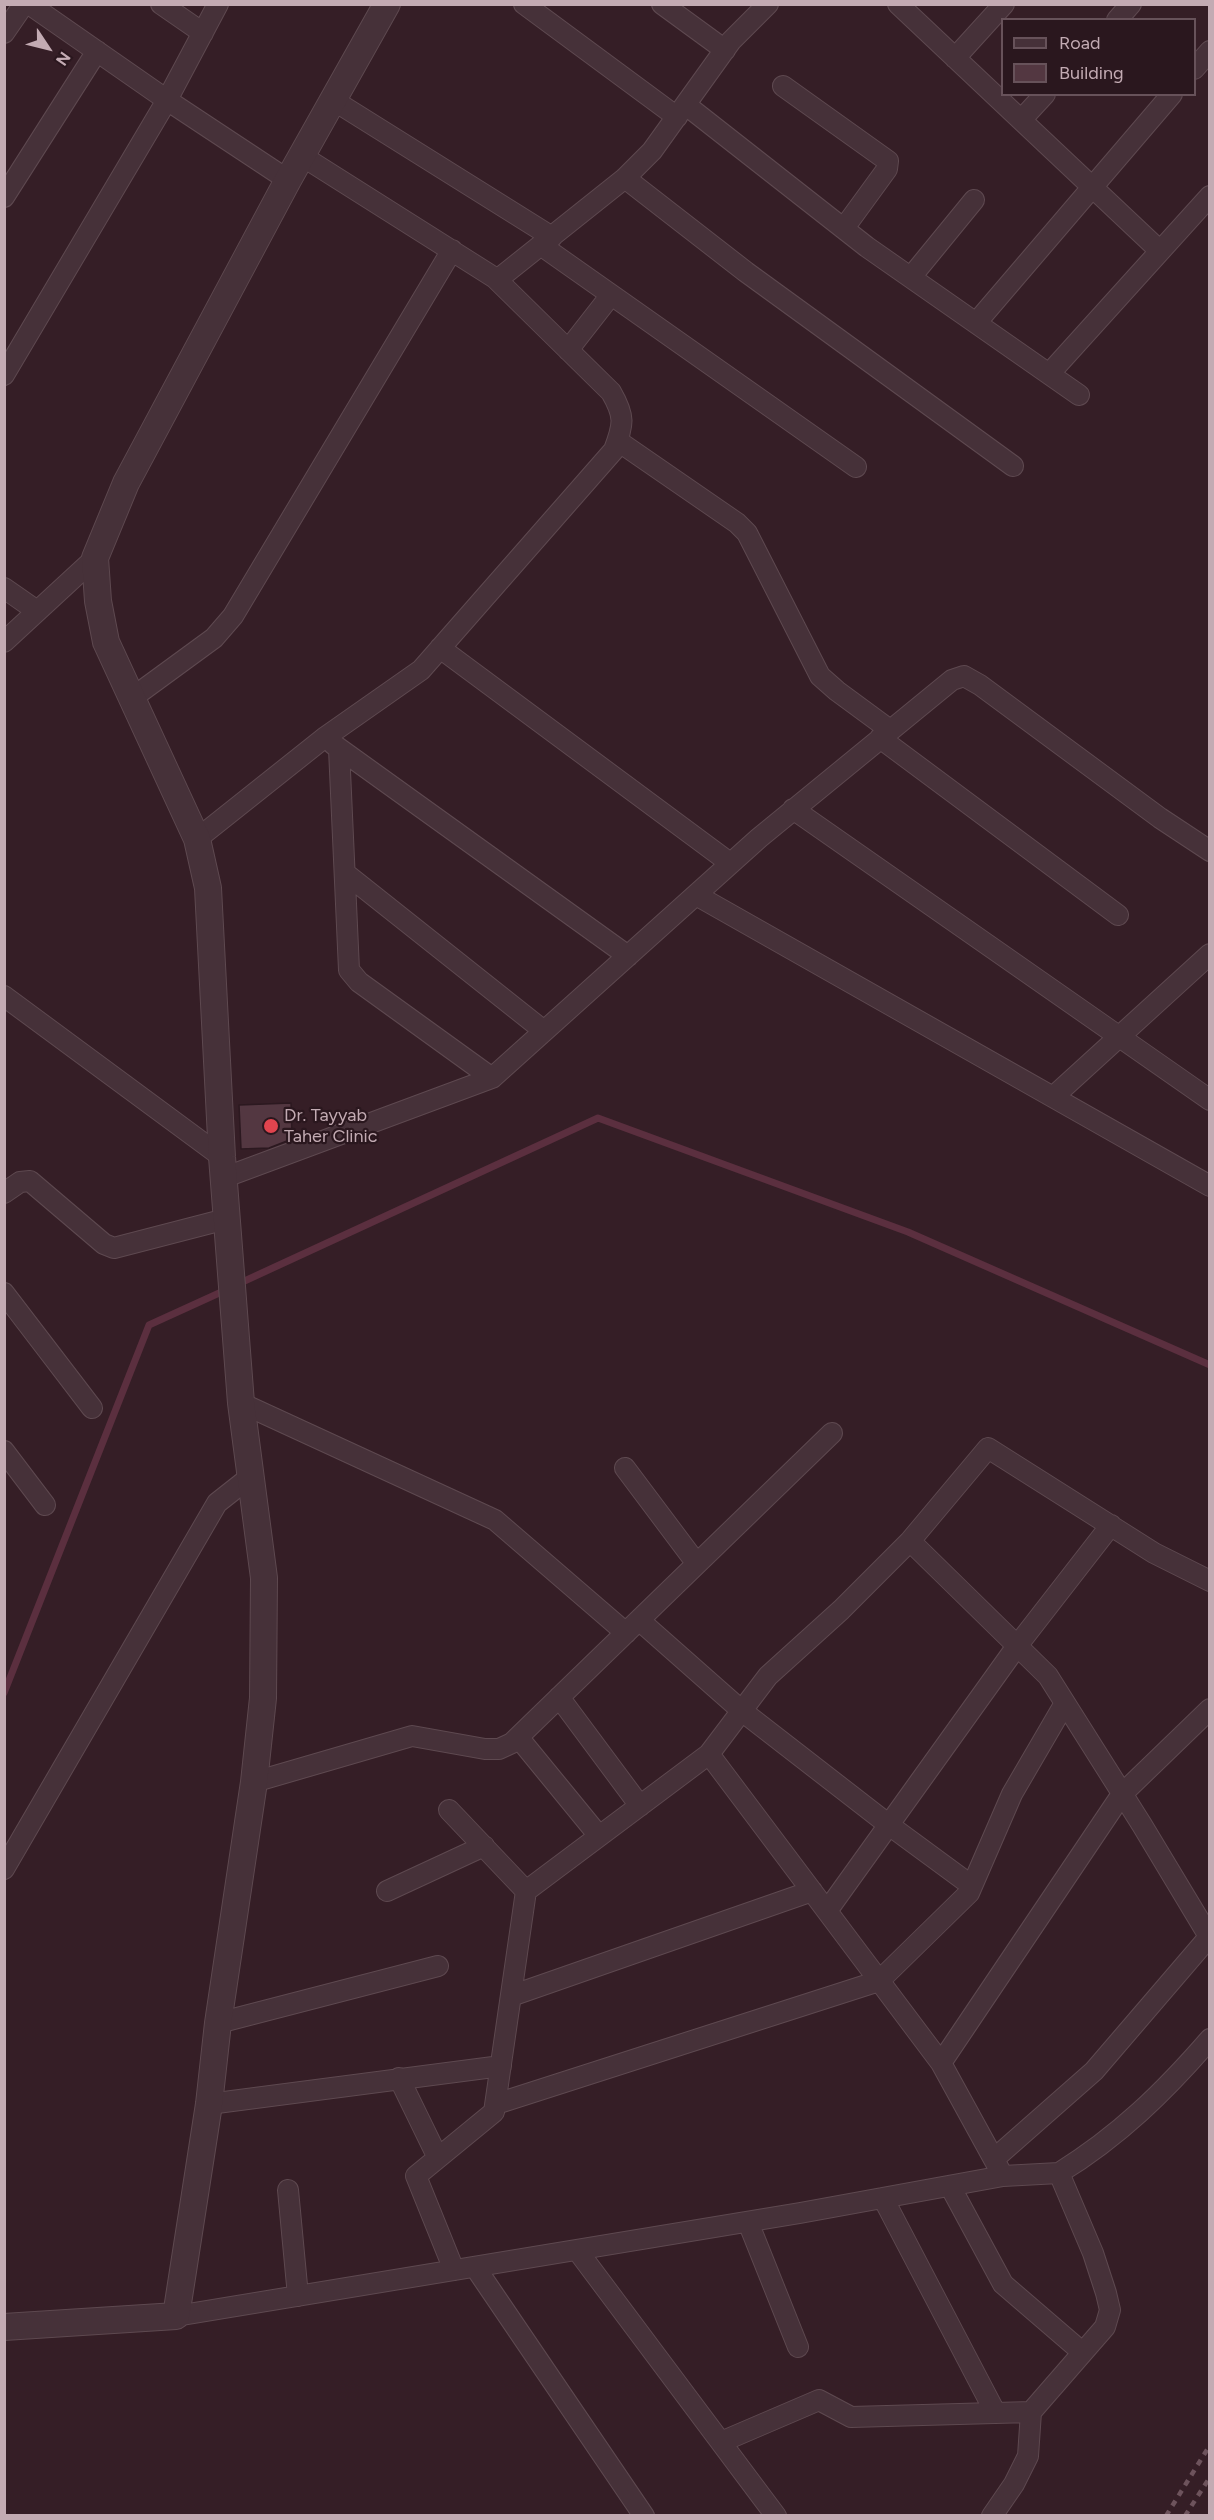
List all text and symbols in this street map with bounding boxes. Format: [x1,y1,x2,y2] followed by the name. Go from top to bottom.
[18,18,78,78] north arrow
[1001,18,1196,96] legend
[1059,32,1100,54] text: Road
[52,48,74,69] text: N
[1059,62,1124,84] text: Building
[284,1105,377,1148] place label: Dr. Tayyab Taher Clinic
[262,1117,280,1135] marker: Dr. Tayyab Taher Clinic

